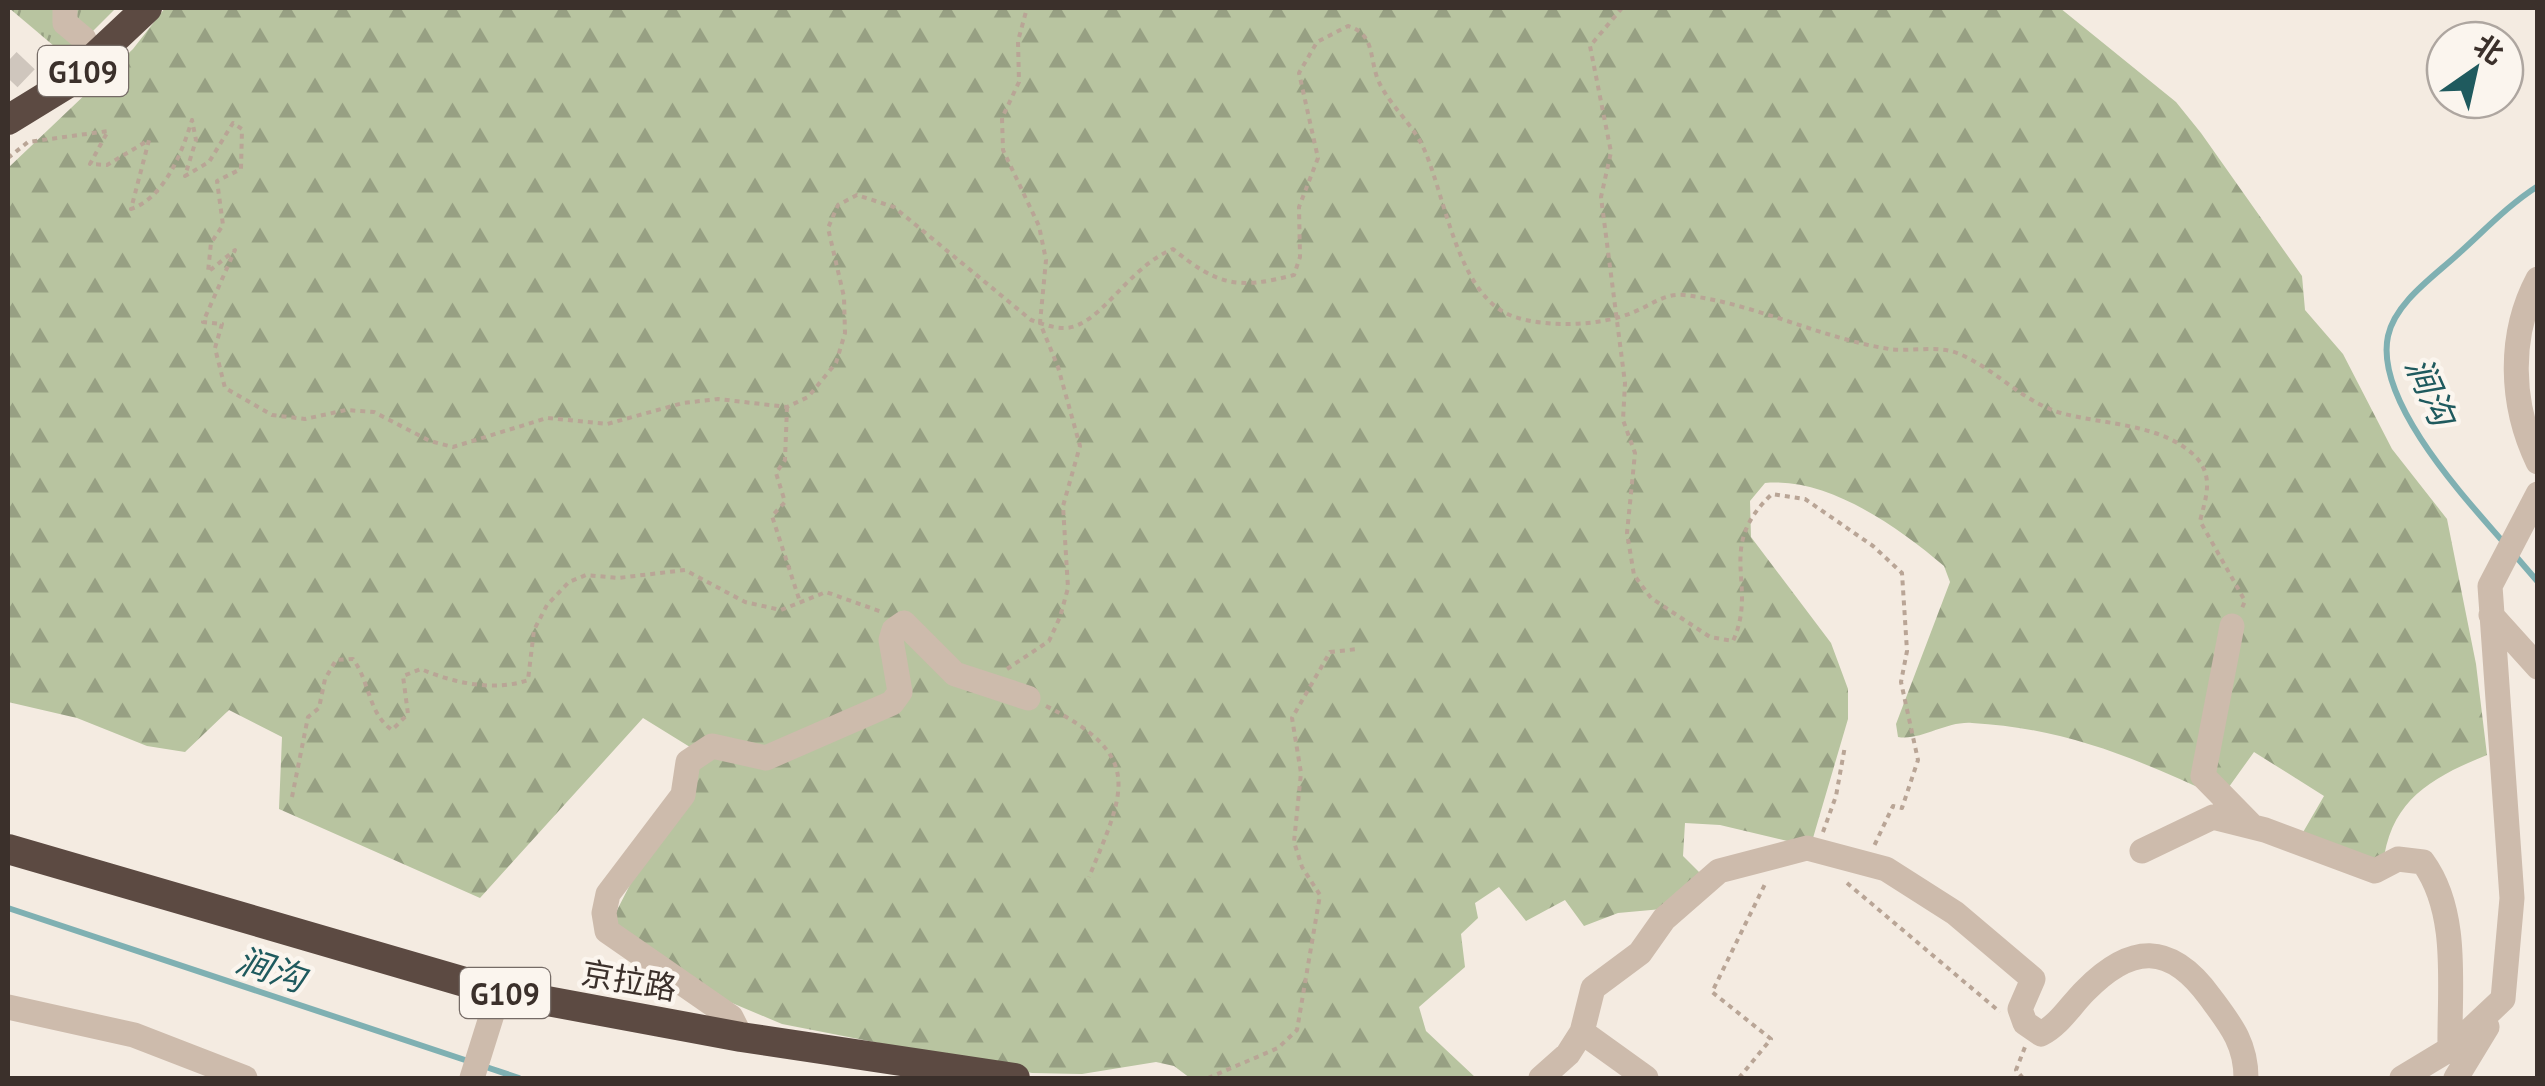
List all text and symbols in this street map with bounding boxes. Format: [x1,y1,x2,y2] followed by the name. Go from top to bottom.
[2425,20,2525,120] north arrow
[2467,26,2511,72] text: 北
[38,46,128,96] road number: G109
[2396,350,2468,436] water label: 涧沟
[231,936,315,1003] water label: 涧沟
[578,951,680,1009] street label: 京拉路
[460,968,550,1018] road number: G109

